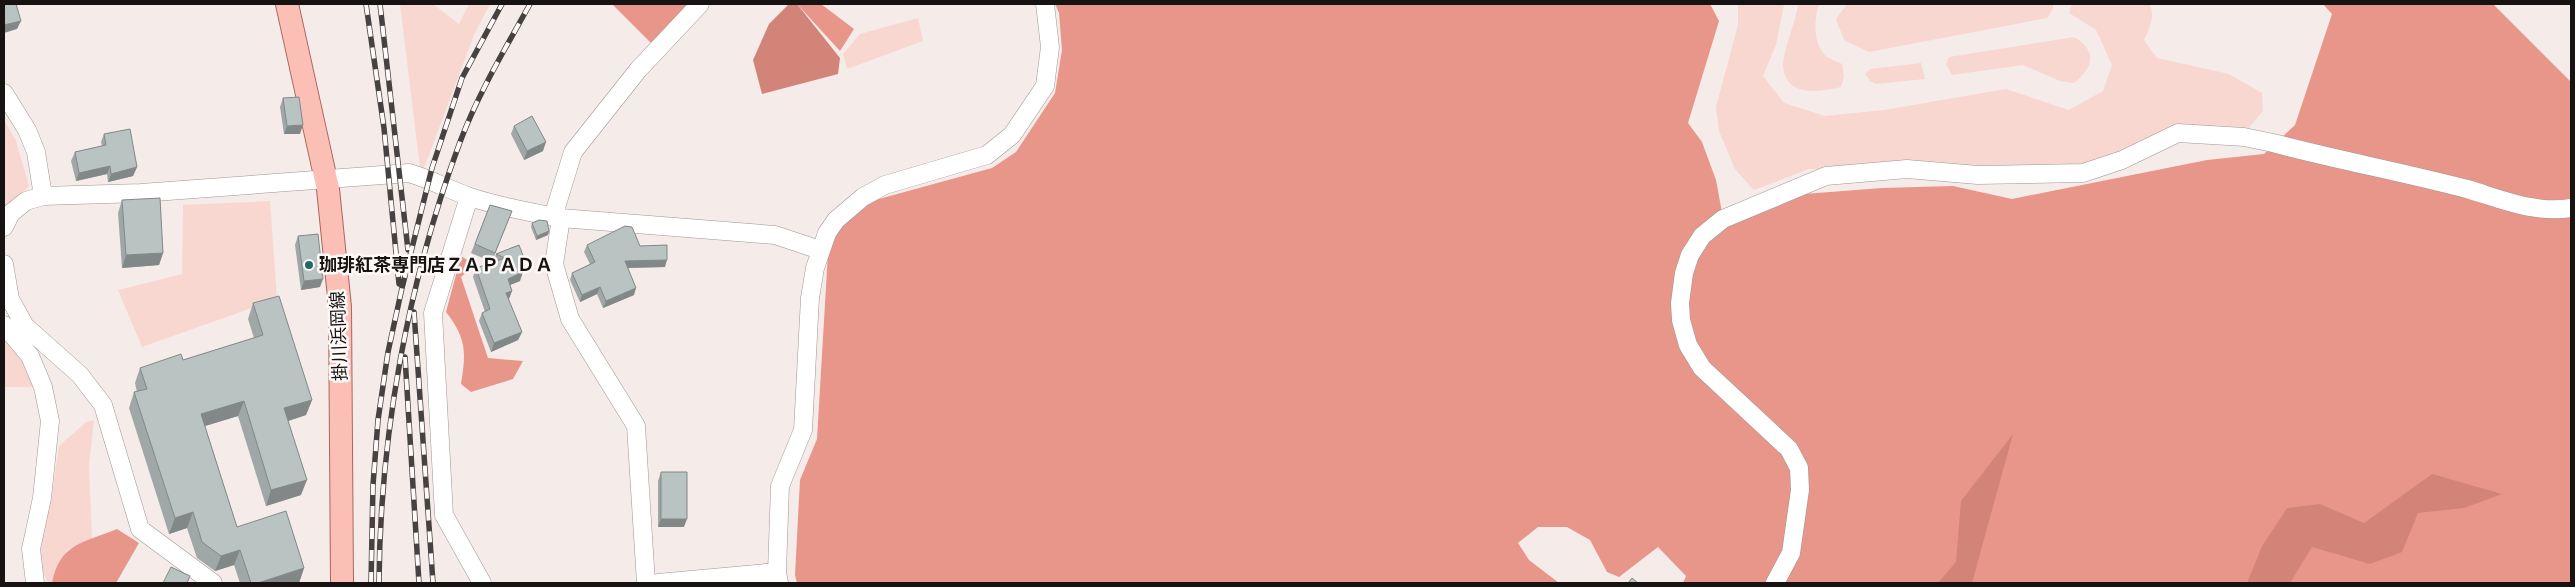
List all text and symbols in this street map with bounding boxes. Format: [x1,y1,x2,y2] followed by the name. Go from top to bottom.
[319,253,553,277] place label: 珈琲紅茶専門店ＺＡＰＡＤＡ
[303,259,315,271] marker: 珈琲紅茶専門店ＺＡＰＡＤＡ
[325,291,353,381] street label: 掛川浜岡線

